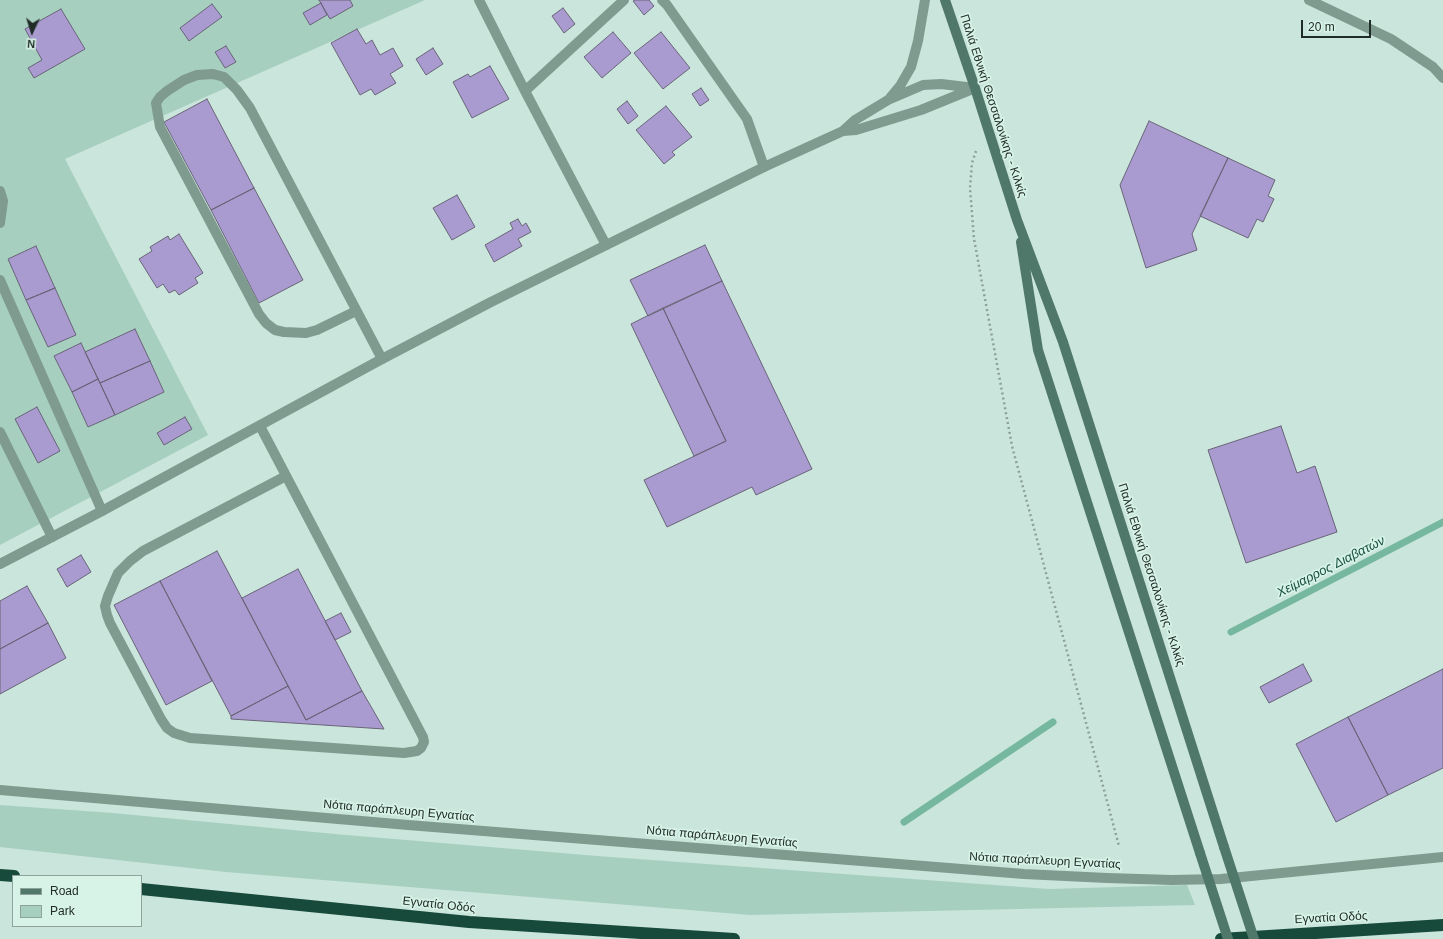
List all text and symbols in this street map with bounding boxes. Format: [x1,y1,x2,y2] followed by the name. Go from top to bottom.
[12,12,52,52] north arrow
[1303,12,1373,38] scale bar
[957,13,1029,199] street label: Παλιά Εθνική Θεσσαλονίκης - Κιλκίς
[1308,20,1335,34] text: 20 m
[27,38,36,50] text: N
[1115,482,1187,668] street label: Παλιά Εθνική Θεσσαλονίκης - Κιλκίς
[1274,533,1388,601] water label: Χείμαρρος Διαβατών
[323,797,475,825] street label: Νότια παράπλευρη Εγνατίας
[646,823,798,851] street label: Νότια παράπλευρη Εγνατίας
[969,850,1121,872] street label: Νότια παράπλευρη Εγνατίας
[12,875,142,927] legend
[50,884,79,898] text: Road
[402,894,476,916] street label: Εγνατία Οδός
[50,904,75,918] text: Park
[1294,909,1368,927] street label: Εγνατία Οδός

